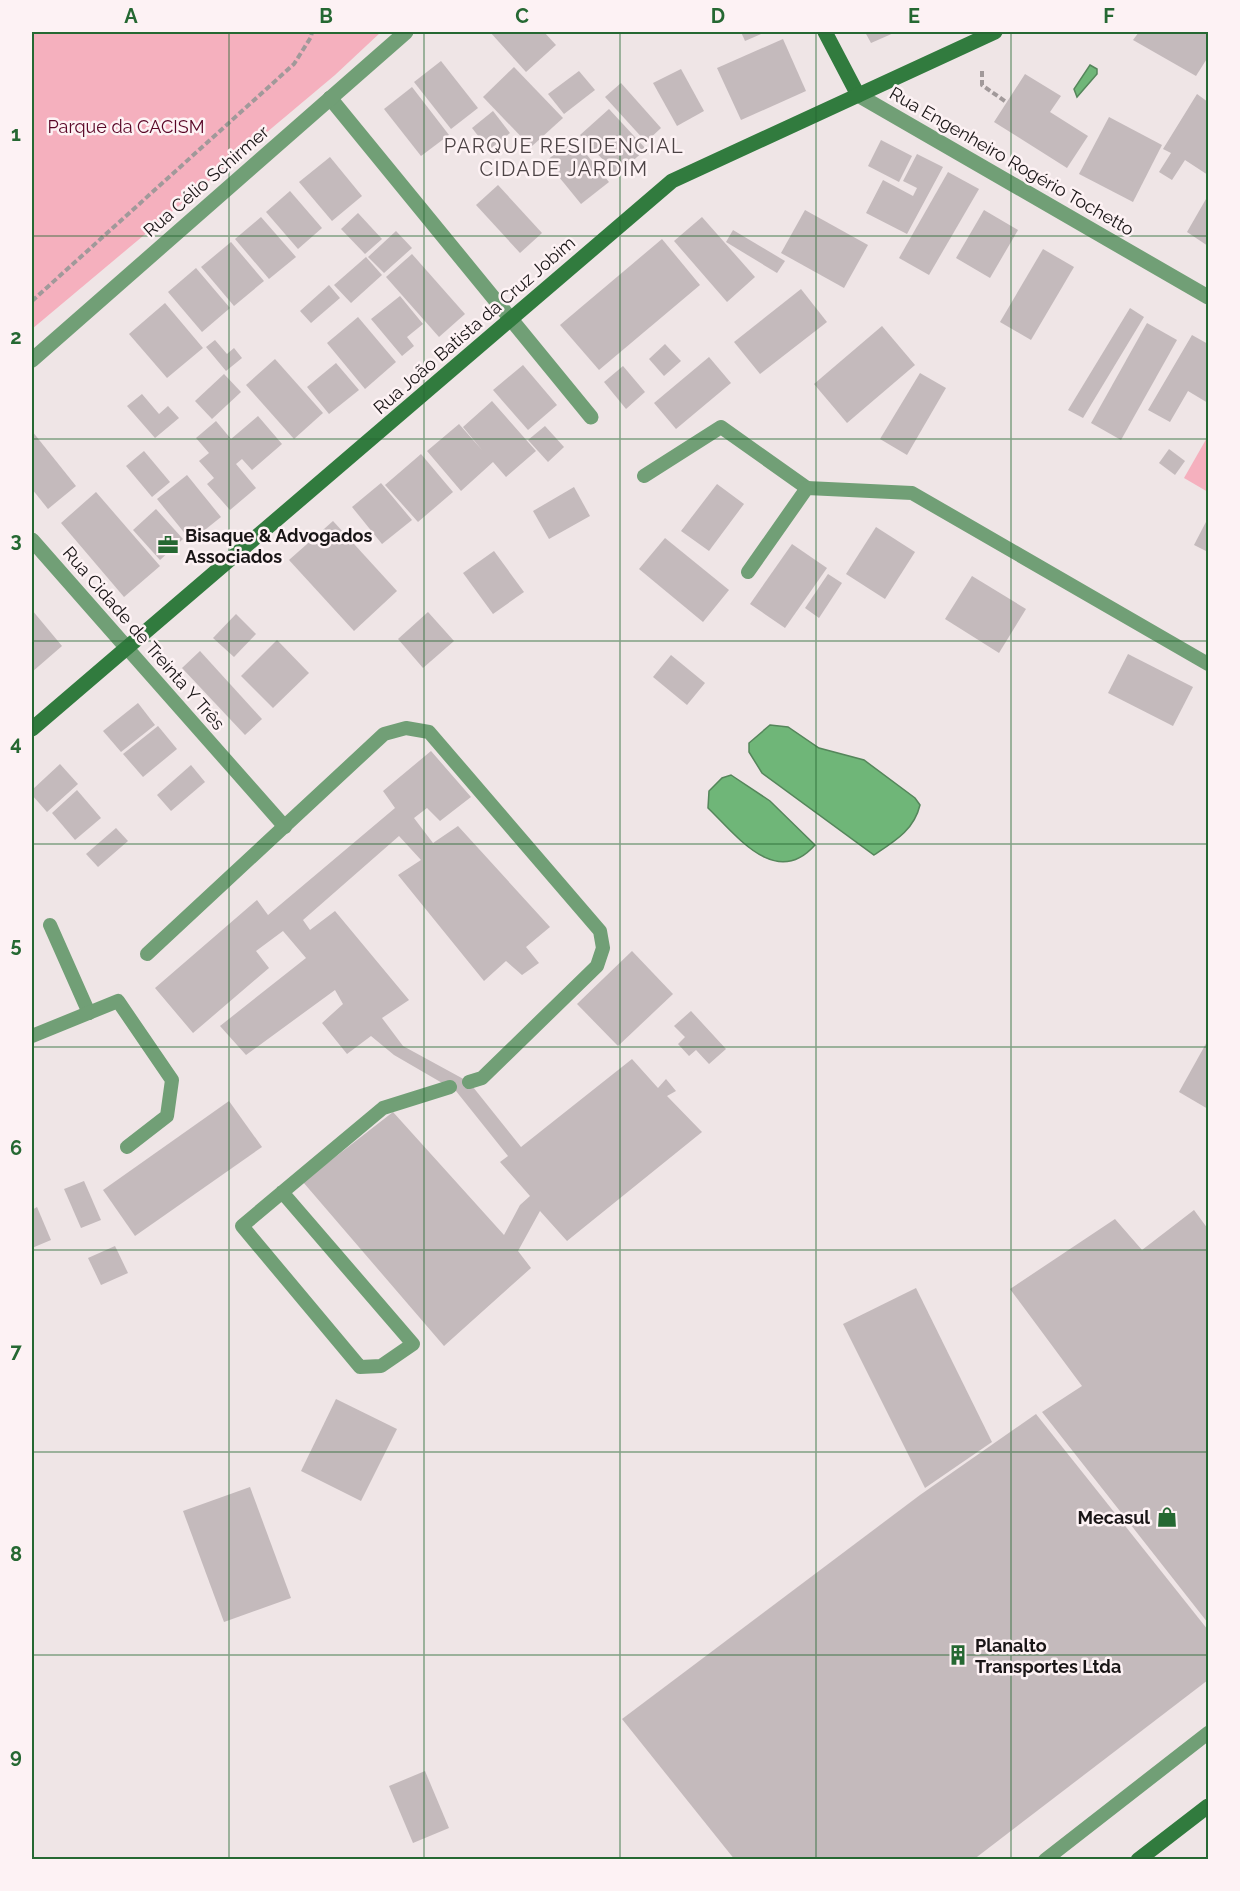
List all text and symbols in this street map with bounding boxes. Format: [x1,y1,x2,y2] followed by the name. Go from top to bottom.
[124,4,138,28] text: A
[319,4,333,28] text: B
[515,4,529,28] text: C
[711,4,725,28] text: D
[908,4,920,28] text: E
[1103,4,1115,28] text: F
[886,82,1138,240] street label: Rua Engenheiro Rogério Tochetto
[48,116,204,137] park label: Parque da CACISM
[139,121,273,241] street label: Rua Célio Schirmer
[11,122,21,146] text: 1
[444,134,684,181] district label: PARQUE RESIDENCIAL CIDADE JARDIM
[369,232,579,418] street label: Rua João Batista da Cruz Jobim
[10,325,22,349] text: 2
[185,525,372,567] place label: Bisaque & Advogados Associados
[10,528,22,552] text: 3
[156,533,180,557] office icon: Bisaque & Advogados Associados
[59,542,230,734] street label: Rua Cidade de Treinta Y Três
[10,731,22,755] text: 4
[10,933,22,957] text: 5
[10,1136,22,1160] text: 6
[10,1339,22,1363] text: 7
[1155,1505,1179,1529] shop icon: Mecasul
[1078,1507,1150,1528] place label: Mecasul
[10,1542,22,1566] text: 8
[975,1635,1121,1677] place label: Planalto Transportes Ltda
[946,1643,970,1667] building icon: Planalto Transportes Ltda
[10,1744,22,1768] text: 9

